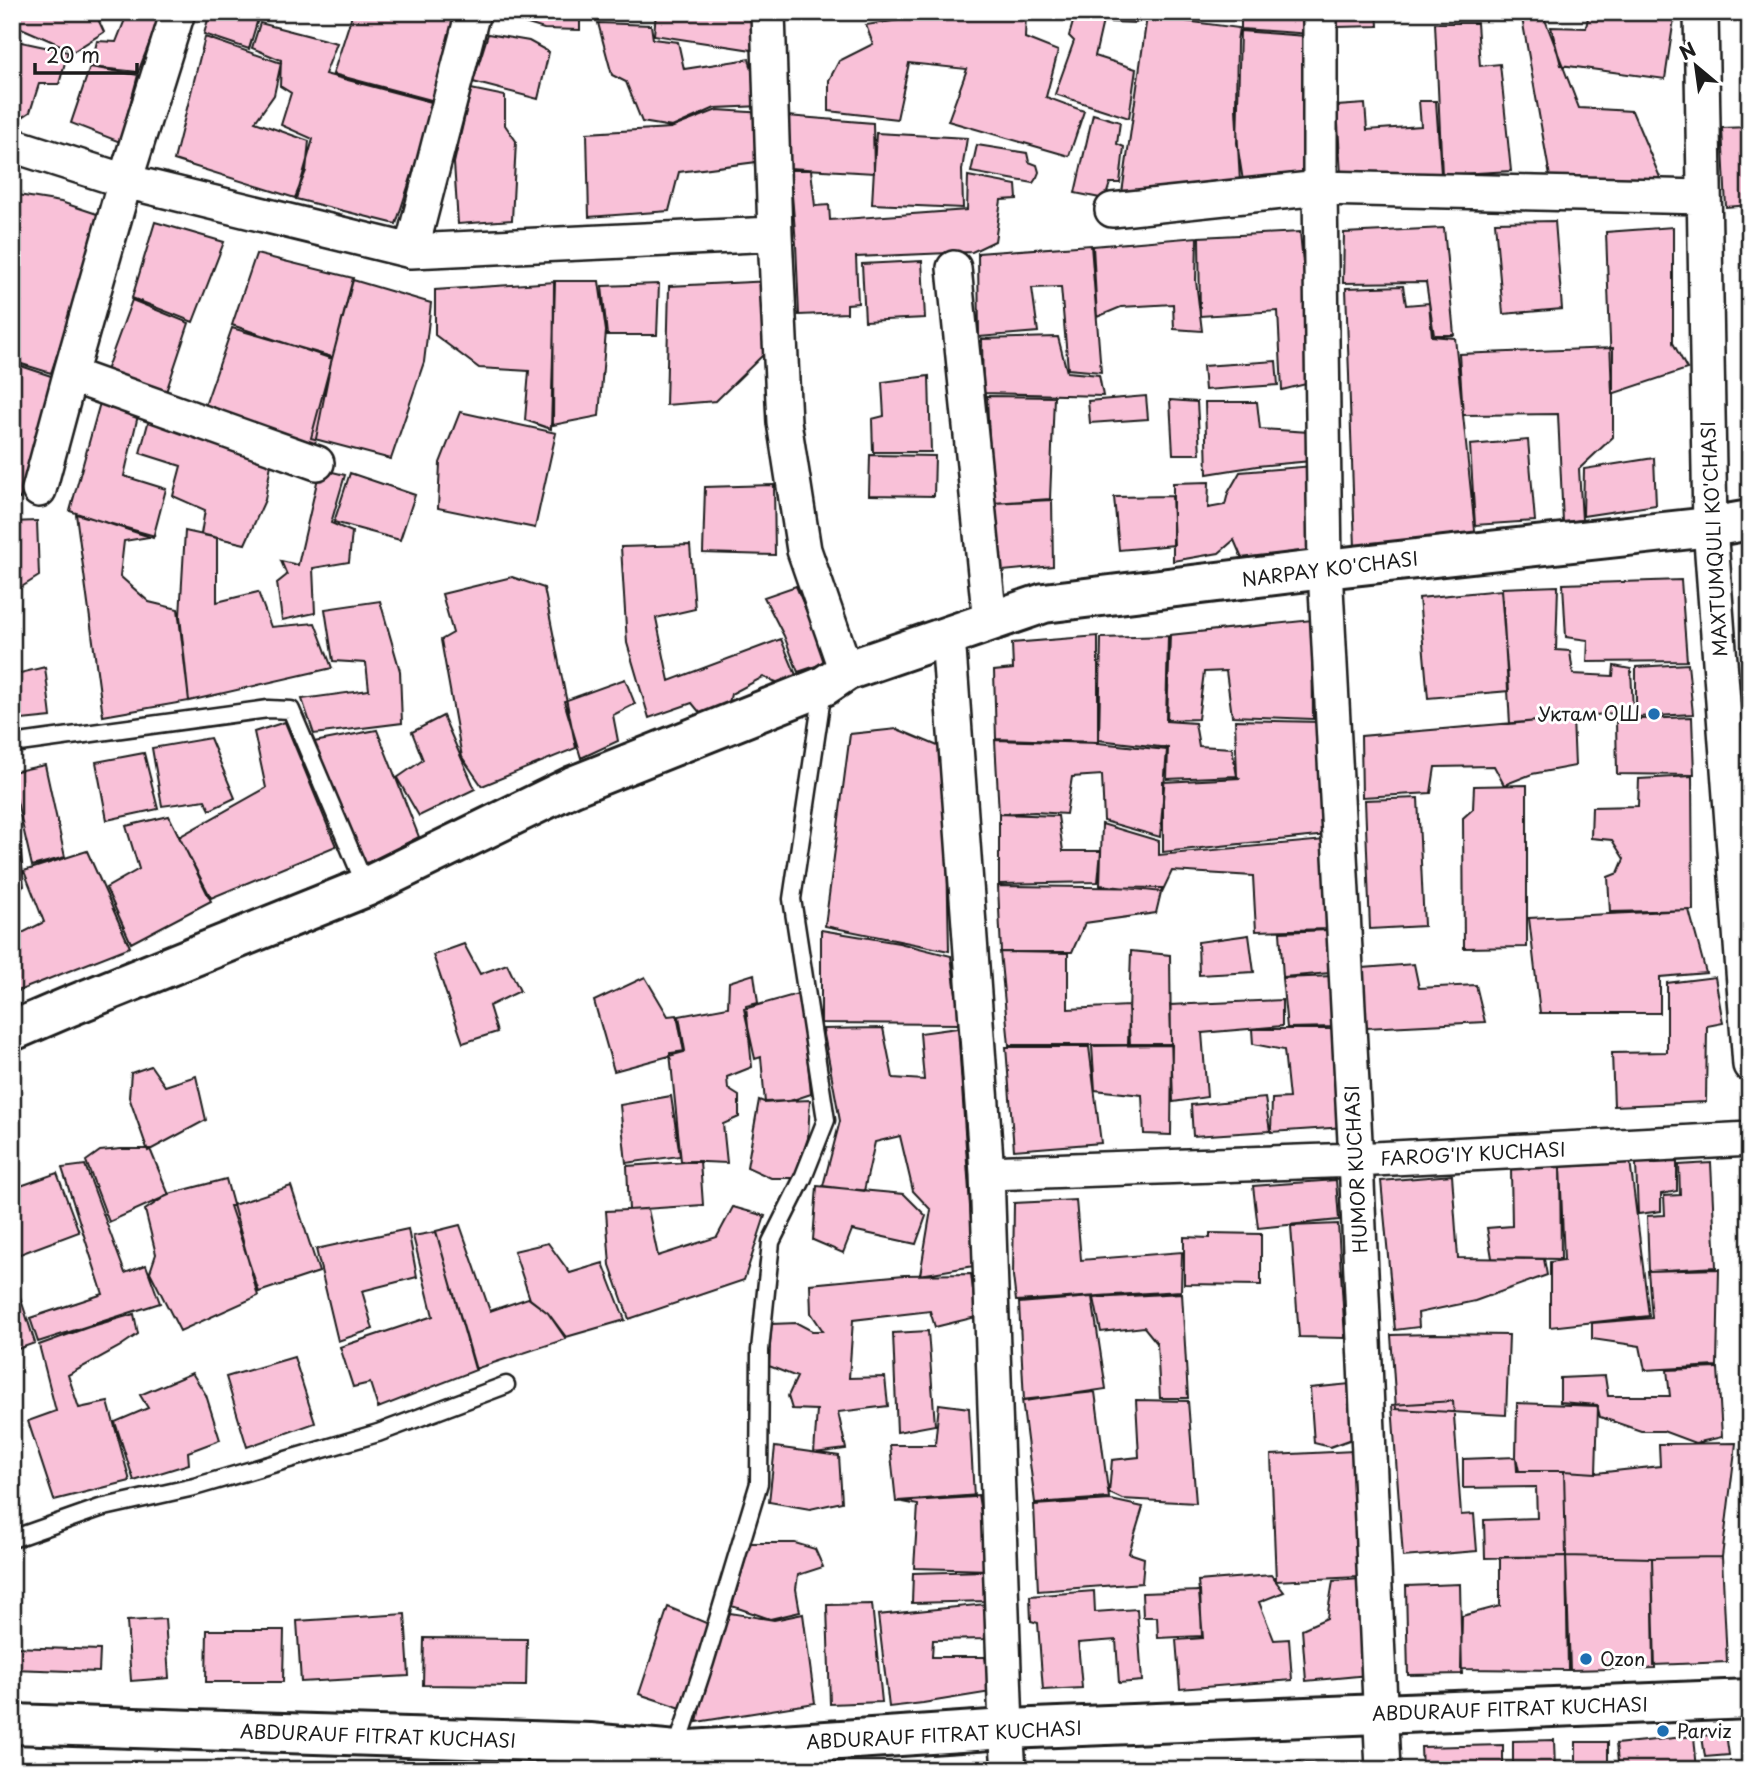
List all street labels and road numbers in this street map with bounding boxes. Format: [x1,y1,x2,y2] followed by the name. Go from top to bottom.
[1693,420,1733,658] street label: MAXTUMQULI KO'CHASI
[1240,543,1420,593] street label: NARPAY KO'CHASI
[1337,1084,1373,1254] street label: HUMOR KUCHASI
[1379,1134,1566,1172] street label: FAROG'IY KUCHASI
[1371,1689,1649,1727] street label: ABDURAUF FITRAT KUCHASI
[805,1713,1083,1755] street label: ABDURAUF FITRAT KUCHASI
[239,1716,517,1754] street label: ABDURAUF FITRAT KUCHASI

